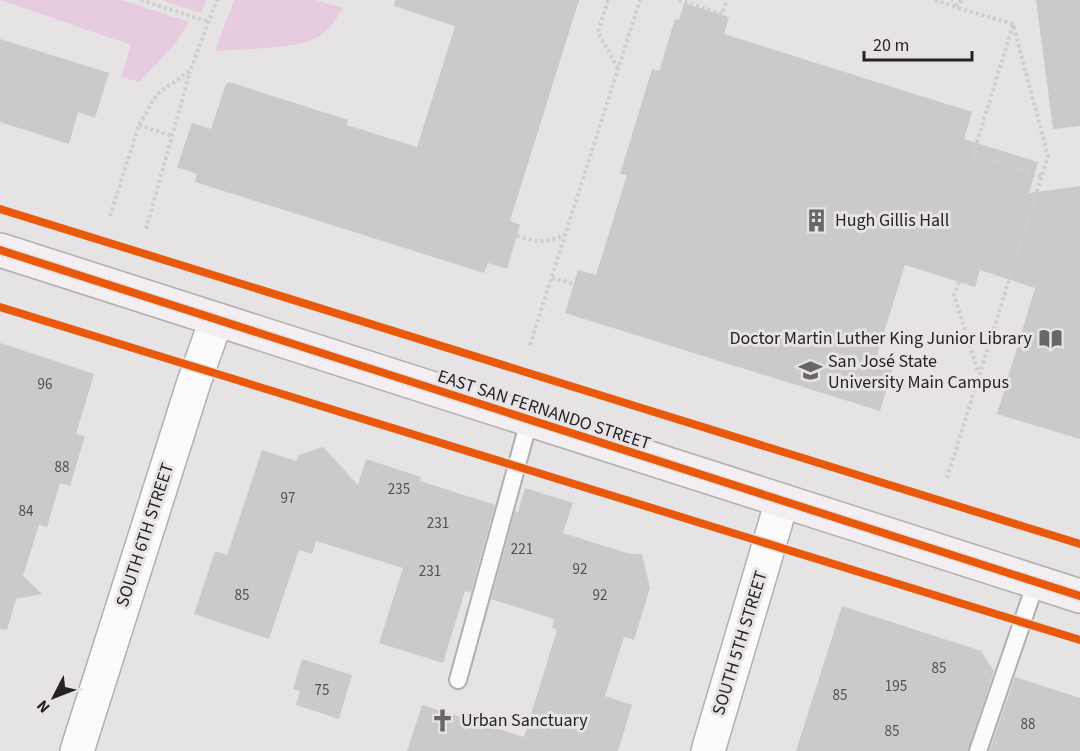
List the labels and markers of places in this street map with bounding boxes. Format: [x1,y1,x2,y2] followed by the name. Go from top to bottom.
[804,207,830,233] building icon: Hugh Gillis Hall
[835,208,949,233] place label: Hugh Gillis Hall
[1037,325,1063,351] library icon: Doctor Martin Luther King Junior Library
[730,326,1033,351] place label: Doctor Martin Luther King Junior Library
[828,349,1009,395] place label: San José State University Main Campus
[797,358,823,384] school or university icon: San José State University Main Campus
[430,707,456,733] church icon: Urban Sanctuary
[461,708,588,733] place label: Urban Sanctuary

